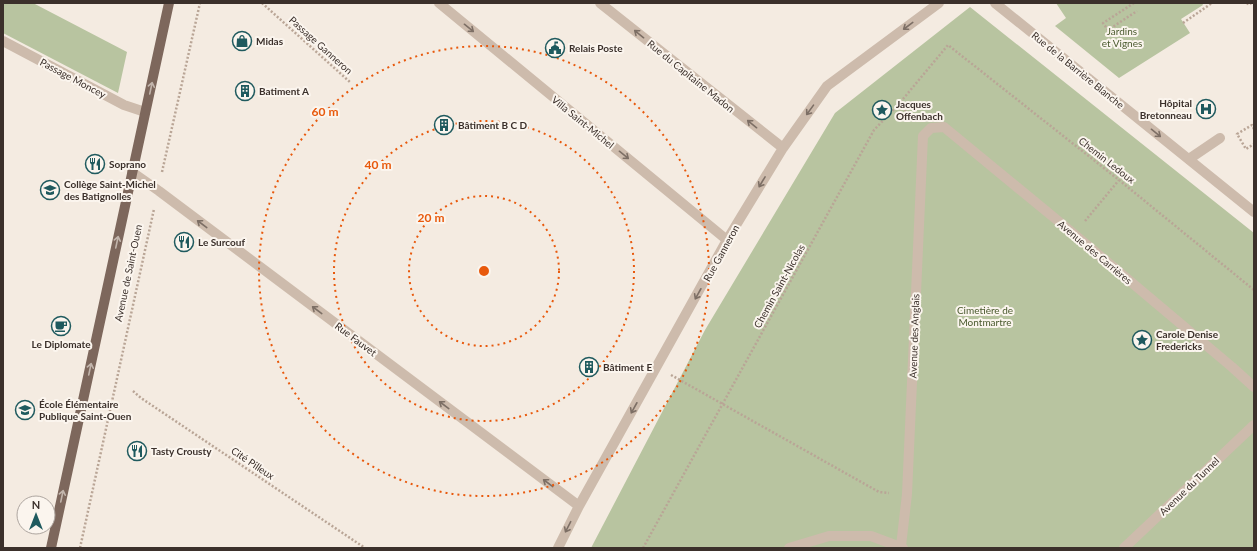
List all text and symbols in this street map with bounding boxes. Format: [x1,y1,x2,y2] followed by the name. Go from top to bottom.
[287,14,355,76] street label: Passage Ganneron
[902,22,913,30] one-way arrow
[464,23,475,32] one-way arrow
[1102,25,1142,49] park label: Jardins et Vignes
[1029,29,1127,111] street label: Rue de la Barrière Blanche
[231,30,253,52] shop icon: Midas
[634,30,645,39] one-way arrow
[256,35,284,47] place label: Midas
[544,37,566,59] public building icon: Relais Poste
[645,37,737,115] street label: Rue du Capitaine Madon
[569,42,623,54] place label: Relais Poste
[38,56,109,101] street label: Passage Moncey
[234,80,256,102] building icon: Batiment A
[147,82,155,95] one-way arrow
[259,85,309,97] place label: Batiment A
[549,93,617,151] street label: Villa Saint-Michel
[1140,97,1192,121] place label: Hôpital Bretonneau
[896,98,943,122] place label: Jacques Offenbach
[1195,98,1217,120] hospital icon: Hôpital Bretonneau
[871,99,893,121] place icon: Jacques Offenbach
[312,104,338,119] text: 60 m
[806,104,814,115] one-way arrow
[433,114,455,136] building icon: Bâtiment B C D
[458,119,527,131] place label: Bâtiment B C D
[746,120,757,128] one-way arrow
[1150,129,1161,137] one-way arrow
[1076,134,1138,186] street label: Chemin Ledoux
[618,150,629,159] one-way arrow
[84,153,106,175] restaurant icon: Soprano
[365,157,391,172] text: 40 m
[109,158,146,170] place label: Soprano
[758,176,766,188] one-way arrow
[64,178,156,202] place label: Collège Saint-Michel des Batignolles
[39,179,61,201] school or university icon: Collège Saint-Michel des Batignolles
[418,210,444,225] text: 20 m
[1055,217,1135,287] street label: Avenue des Carrières
[197,220,208,228] one-way arrow
[112,223,144,323] street label: Avenue de Saint-Ouen
[701,223,741,283] street label: Rue Ganneron
[173,231,195,253] restaurant icon: Le Surcouf
[114,236,122,249] one-way arrow
[198,236,245,248] place label: Le Surcouf
[751,242,807,330] street label: Chemin Saint-Nicolas
[477,264,491,278] centre of rings
[693,288,701,300] one-way arrow
[907,293,921,379] street label: Avenue des Anglais
[957,304,1013,328] park label: Cimetière de Montmartre
[312,306,323,314] one-way arrow
[50,315,72,337] cafe icon: Le Diplomate
[333,320,379,359] street label: Rue Fauvet
[1156,328,1219,352] place label: Carole Denise Fredericks
[1131,329,1153,351] place icon: Carole Denise Fredericks
[31,338,91,350] place label: Le Diplomate
[578,356,600,378] building icon: Bâtiment E
[603,361,652,373] place label: Bâtiment E
[86,363,94,376] one-way arrow
[39,398,132,422] place label: École Élémentaire Publique Saint-Ouen
[14,399,36,421] school or university icon: École Élémentaire Publique Saint-Ouen
[438,401,449,409] one-way arrow
[630,402,638,414] one-way arrow
[126,440,148,462] restaurant icon: Tasty Crousty
[229,444,277,482] street label: Cité Pilleux
[151,445,212,457] place label: Tasty Crousty
[1157,454,1221,518] street label: Avenue du Tunnel
[542,479,553,487] one-way arrow
[58,490,66,503] one-way arrow
[16,495,56,535] north arrow
[32,498,40,511] text: N
[564,521,571,533] one-way arrow

